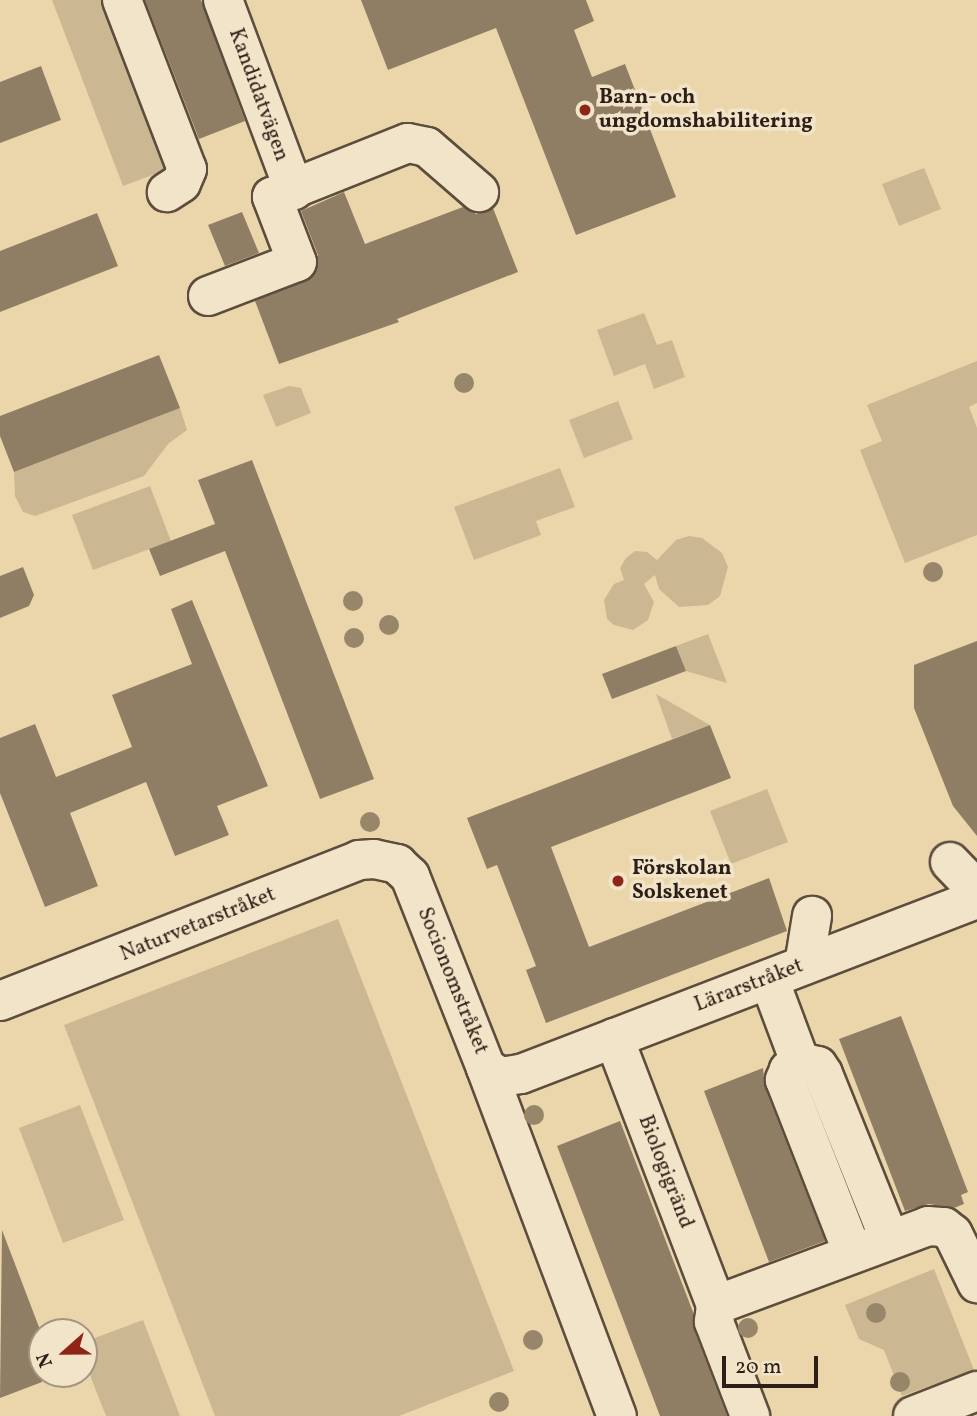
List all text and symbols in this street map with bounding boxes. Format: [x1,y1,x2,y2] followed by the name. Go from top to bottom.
[222,25,294,165] street label: Kandidatvägen
[599,85,813,135] place label: Barn- och ungdomshabilitering
[577,102,593,118] marker: Barn- och ungdomshabilitering
[632,856,732,906] place label: Förskolan Solskenet
[610,873,626,889] marker: Förskolan Solskenet
[117,882,279,968] street label: Naturvetarstråket
[411,904,493,1058] street label: Socionomstråket
[691,954,807,1018] street label: Lärarstråket
[632,1112,698,1232] street label: Biologigränd
[28,1318,98,1388] north arrow
[725,1342,821,1386] scale bar
[31,1349,60,1371] text: N
[735,1353,781,1382] text: 20 m

